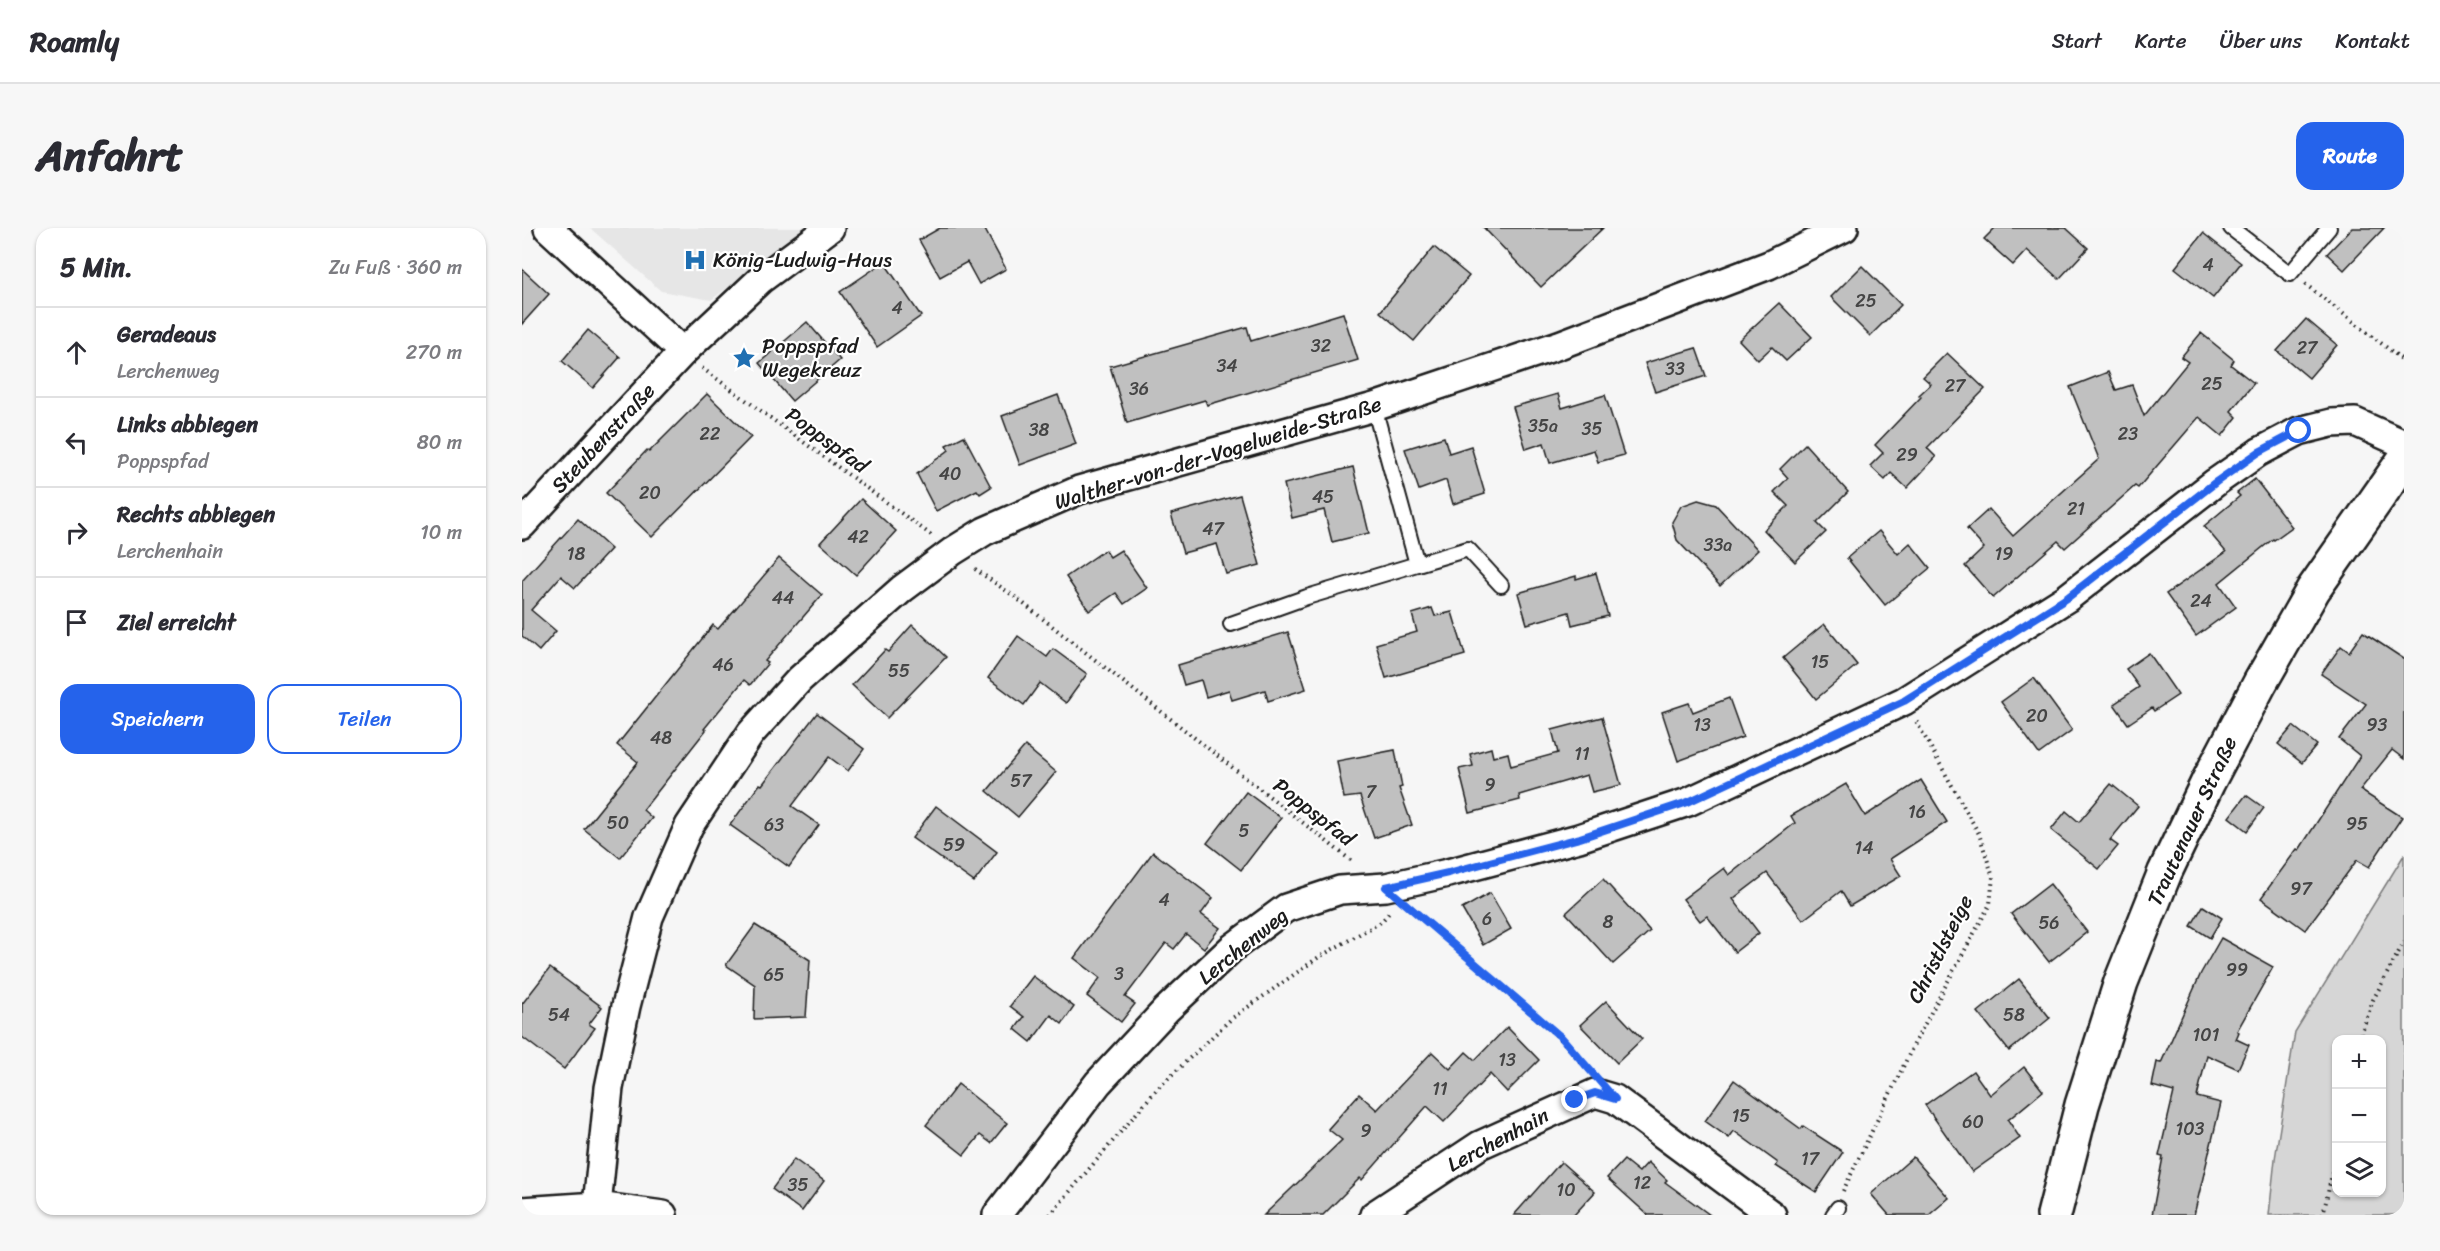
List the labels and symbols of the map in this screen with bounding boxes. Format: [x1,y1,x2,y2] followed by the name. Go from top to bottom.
[713,241,892,279] place label: König-Ludwig-Haus
[682,247,708,273] hospital icon: König-Ludwig-Haus
[2202,249,2214,281] house number: 4
[1855,285,1877,317] house number: 25
[891,292,903,324] house number: 4
[762,327,863,389] place label: Poppspfad Wegekreuz
[1311,330,1331,362] house number: 32
[2297,332,2319,364] house number: 27
[731,345,757,371] place icon: Poppspfad Wegekreuz
[1216,350,1238,382] house number: 34
[1665,353,1685,385] house number: 33
[2201,368,2223,400] house number: 25
[1945,370,1967,402] house number: 27
[1129,373,1149,405] house number: 36
[541,374,665,502] street label: Steubenstraße
[1050,385,1387,521] street label: Walther-von-der-Vogelweide-Straße
[777,396,879,485] street label: Poppspfad
[1528,410,1558,442] house number: 35a
[1582,413,1602,445] house number: 35
[1029,414,1050,446] house number: 38
[2285,417,2311,443] route start
[700,418,720,450] house number: 22
[2118,418,2138,450] house number: 23
[1896,439,1918,471] house number: 29
[939,458,961,490] house number: 40
[639,477,661,509] house number: 20
[1312,481,1334,513] house number: 45
[2067,493,2085,525] house number: 21
[1202,513,1225,545] house number: 47
[847,521,869,553] house number: 42
[1704,529,1732,561] house number: 33a
[567,538,585,570] house number: 18
[1995,538,2013,570] house number: 19
[772,582,794,614] house number: 44
[2190,585,2212,617] house number: 24
[1811,646,1829,678] house number: 15
[712,649,734,681] house number: 46
[888,655,910,687] house number: 55
[2026,700,2048,732] house number: 20
[1693,709,1711,741] house number: 13
[2367,709,2388,741] house number: 93
[650,722,672,754] house number: 48
[2136,730,2248,912] street label: Trautenauer Straße
[1574,738,1590,770] house number: 11
[1010,765,1033,797] house number: 57
[1264,767,1365,858] street label: Poppspfad
[1484,769,1496,801] house number: 9
[1366,776,1378,808] house number: 7
[1908,796,1926,828] house number: 16
[607,807,629,839] house number: 50
[2346,808,2368,840] house number: 95
[764,809,784,841] house number: 63
[1239,815,1250,847] house number: 5
[943,829,965,861] house number: 59
[1855,832,1873,864] house number: 14
[2290,873,2313,905] house number: 97
[1158,884,1170,916] house number: 4
[1896,888,1984,1010] street label: Christlsteige
[1189,897,1297,995] street label: Lerchenweg
[1482,903,1492,935] house number: 6
[1603,906,1614,938] house number: 8
[2038,907,2060,939] house number: 56
[2226,954,2248,986] house number: 99
[1114,958,1124,990] house number: 3
[763,959,785,991] house number: 65
[548,999,570,1031] house number: 54
[2003,999,2025,1031] house number: 58
[2193,1019,2220,1051] house number: 101
[1498,1044,1516,1076] house number: 13
[1432,1073,1448,1105] house number: 11
[1561,1086,1587,1112] route end
[1440,1097,1556,1183] street label: Lerchenhain
[1732,1100,1750,1132] house number: 15
[1962,1106,1984,1138] house number: 60
[2176,1113,2205,1145] house number: 103
[1360,1115,1372,1147] house number: 9
[1801,1143,1821,1175] house number: 17
[1633,1167,1651,1199] house number: 12
[788,1169,808,1201] house number: 35
[1556,1174,1576,1206] house number: 10

